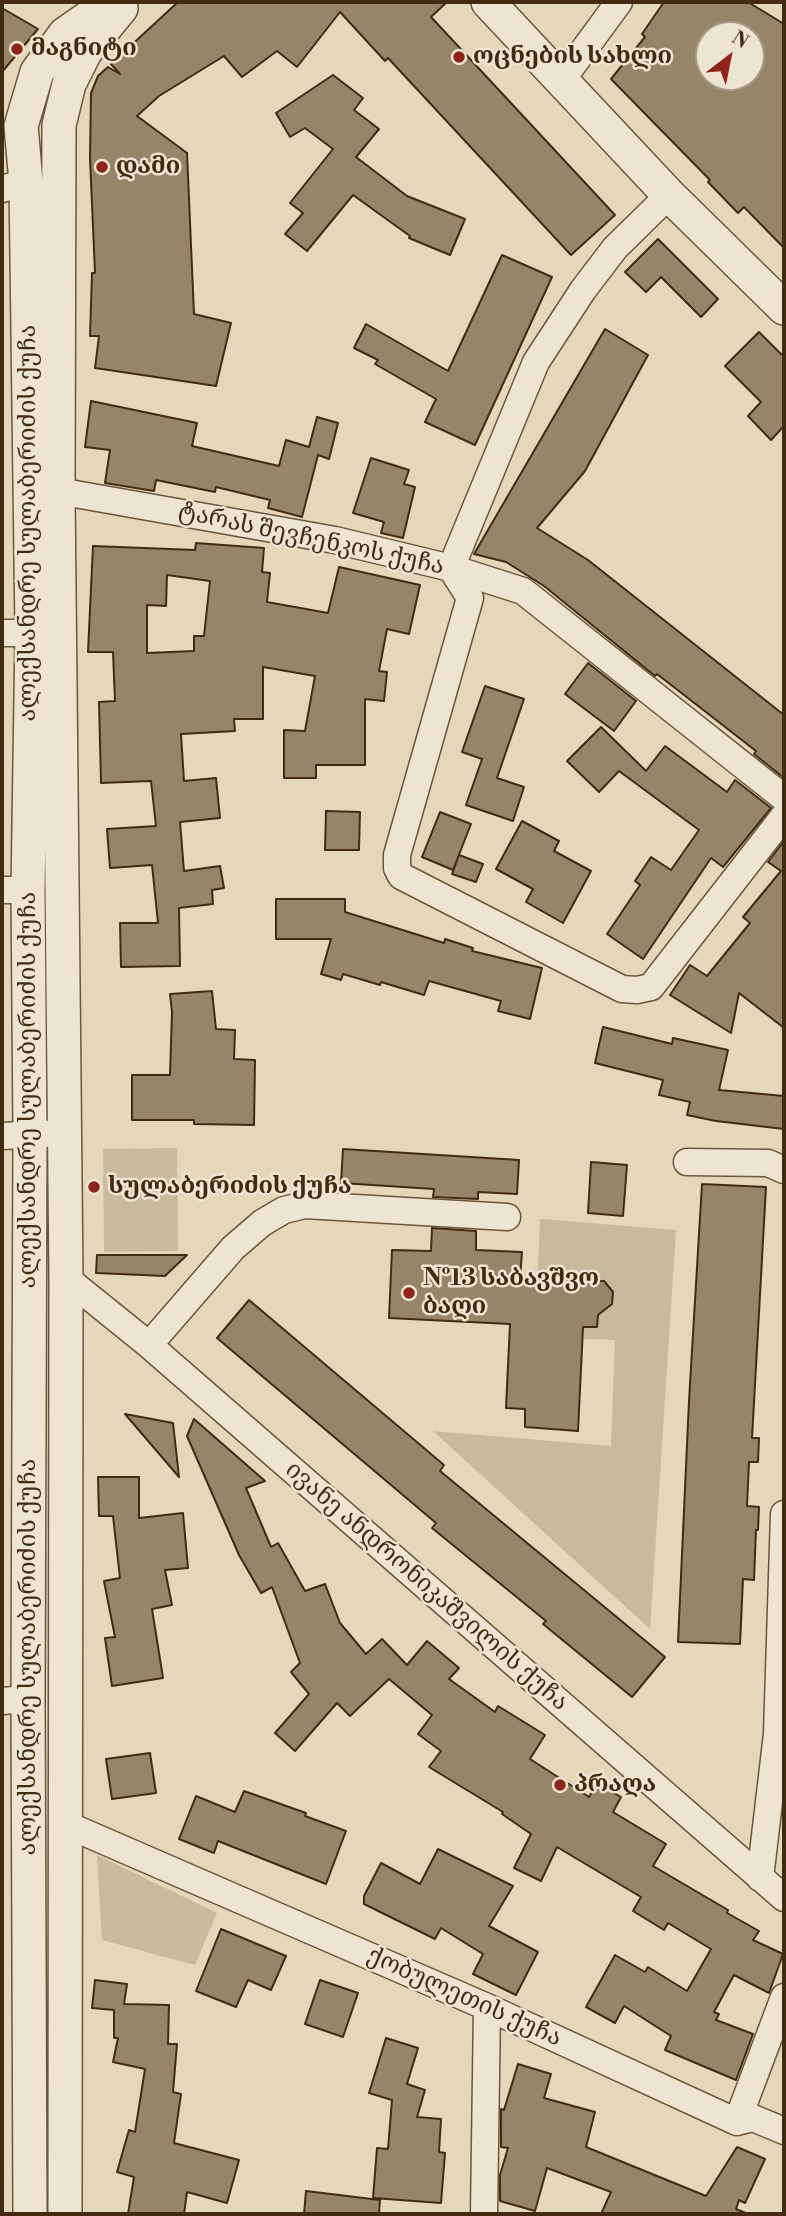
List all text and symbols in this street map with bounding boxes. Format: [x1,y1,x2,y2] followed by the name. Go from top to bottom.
[695,21,765,91] north arrow
[727,26,753,54] text: N
[31,35,137,63] place label: მაგნიტი
[9,41,25,57] marker: მაგნიტი
[473,43,672,71] place label: ოცნების სახლი
[451,49,467,65] marker: ოცნების სახლი
[116,153,180,181] place label: დამი
[94,159,110,175] marker: დამი
[15,325,43,721] street label: ალექსანდრე სულაბერიძის ქუჩა
[176,498,446,582] street label: ტარას შევჩენკოს ქუჩა
[15,892,43,1288] street label: ალექსანდრე სულაბერიძის ქუჩა
[108,1173,352,1201] place label: სულაბერიძის ქუჩა
[86,1179,102,1195] marker: სულაბერიძის ქუჩა
[423,1265,599,1321] place label: №13 საბავშვო ბაღი
[401,1285,417,1301] marker: №13 საბავშვო ბაღი
[279,1456,573,1718] street label: ივანე ანდრონიკაშვილის ქუჩა
[15,1459,43,1855] street label: ალექსანდრე სულაბერიძის ქუჩა
[574,1771,656,1799] place label: პრაღა
[552,1777,568,1793] marker: პრაღა
[362,1942,566,2054] street label: ქობულეთის ქუჩა

